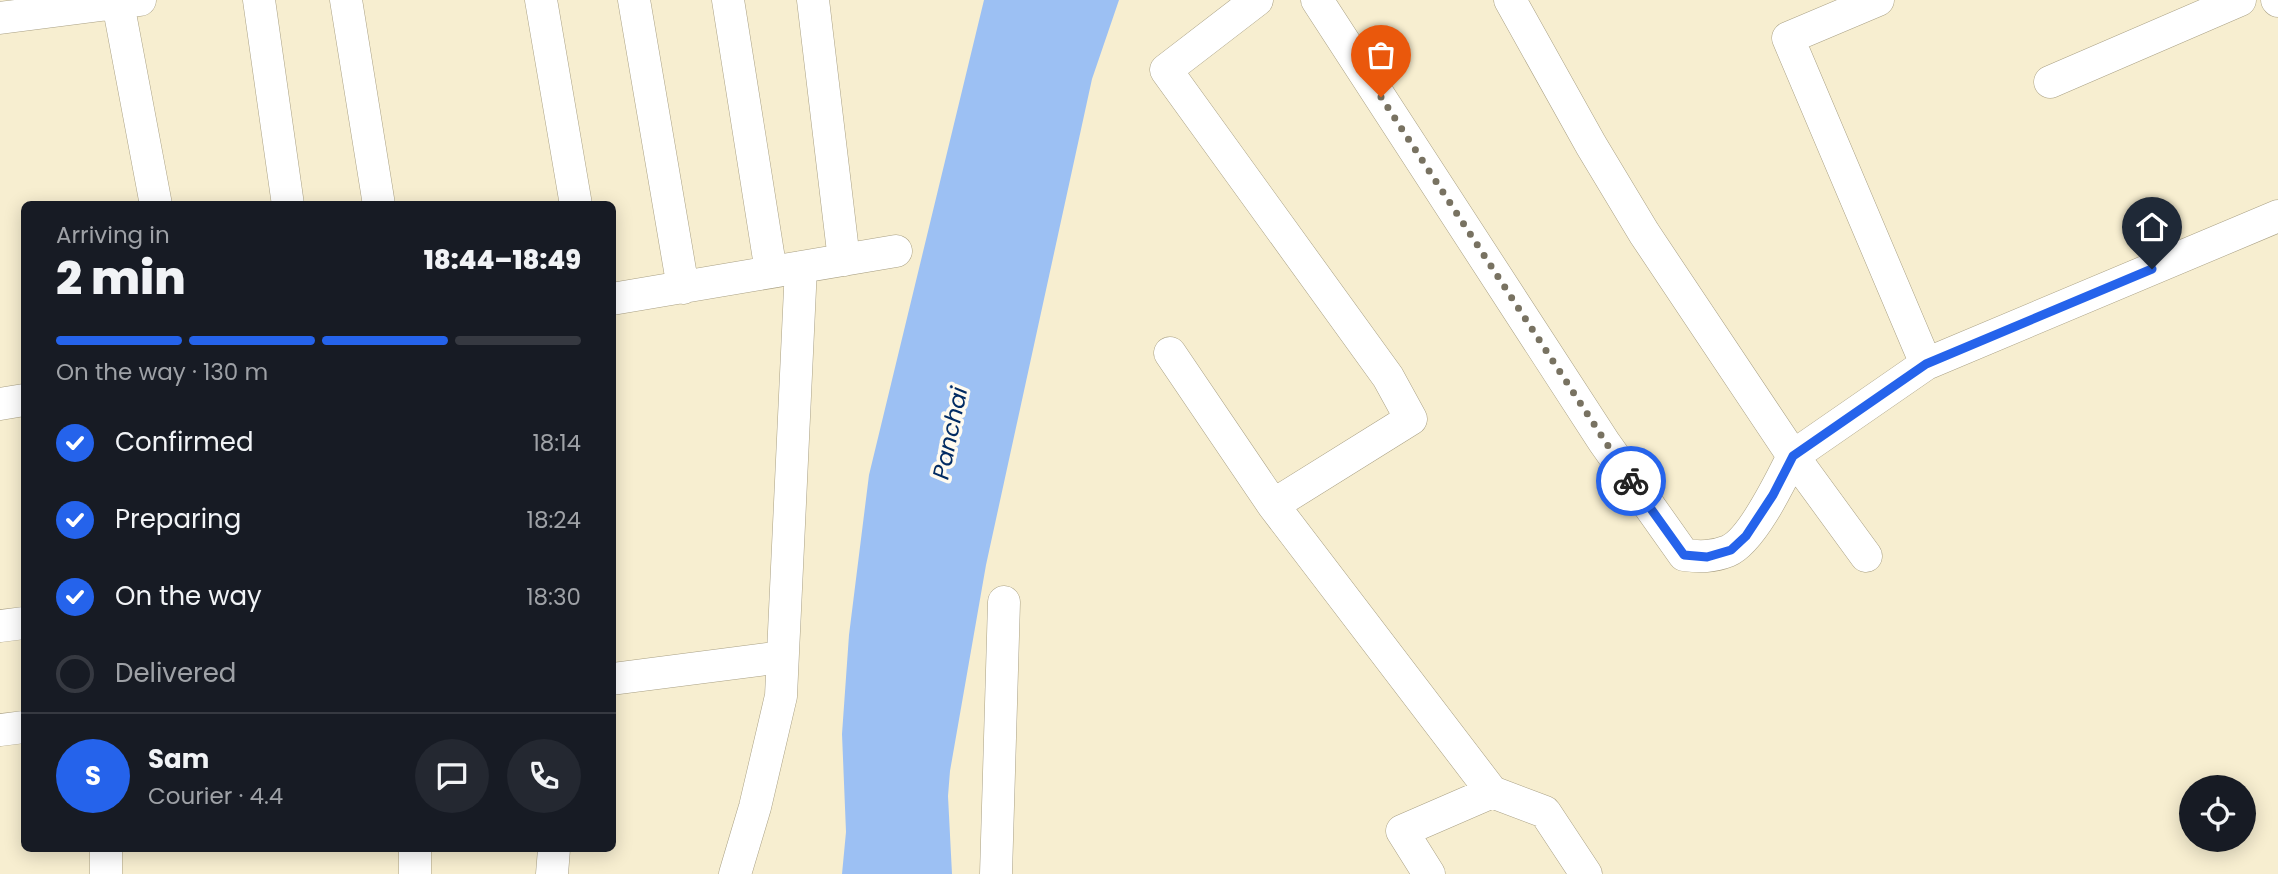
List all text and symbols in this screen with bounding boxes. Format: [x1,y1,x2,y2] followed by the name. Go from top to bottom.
[1351,25,1411,97] pin
[1362,36,1400,74] icon: bag
[2122,197,2182,269] pin
[2133,208,2171,246] icon: home
[56,219,170,251] text: Arriving in
[424,242,581,278] text: 18:44–18:49
[56,246,186,310] text: 2 min
[56,356,268,388] text: On the way · 130 m
[925,384,975,482] water label: Panchai
[56,424,94,462] icon: check
[115,424,253,460] text: Confirmed
[532,427,581,459] text: 18:14
[1596,446,1666,516] courier
[1612,462,1650,500] icon: bike
[56,501,94,539] icon: check
[115,501,241,537] text: Preparing
[527,504,581,536] text: 18:24
[56,578,94,616] icon: check
[115,578,262,614] text: On the way
[526,581,581,613] text: 18:30
[115,655,236,691] text: Delivered
[415,739,489,813] button: chat
[507,739,581,813] button: phone
[148,741,209,777] text: Sam
[85,758,101,794] text: S
[2179,775,2256,852] map controls
[2179,775,2256,852] button: locate
[148,780,283,812] text: Courier · 4.4

